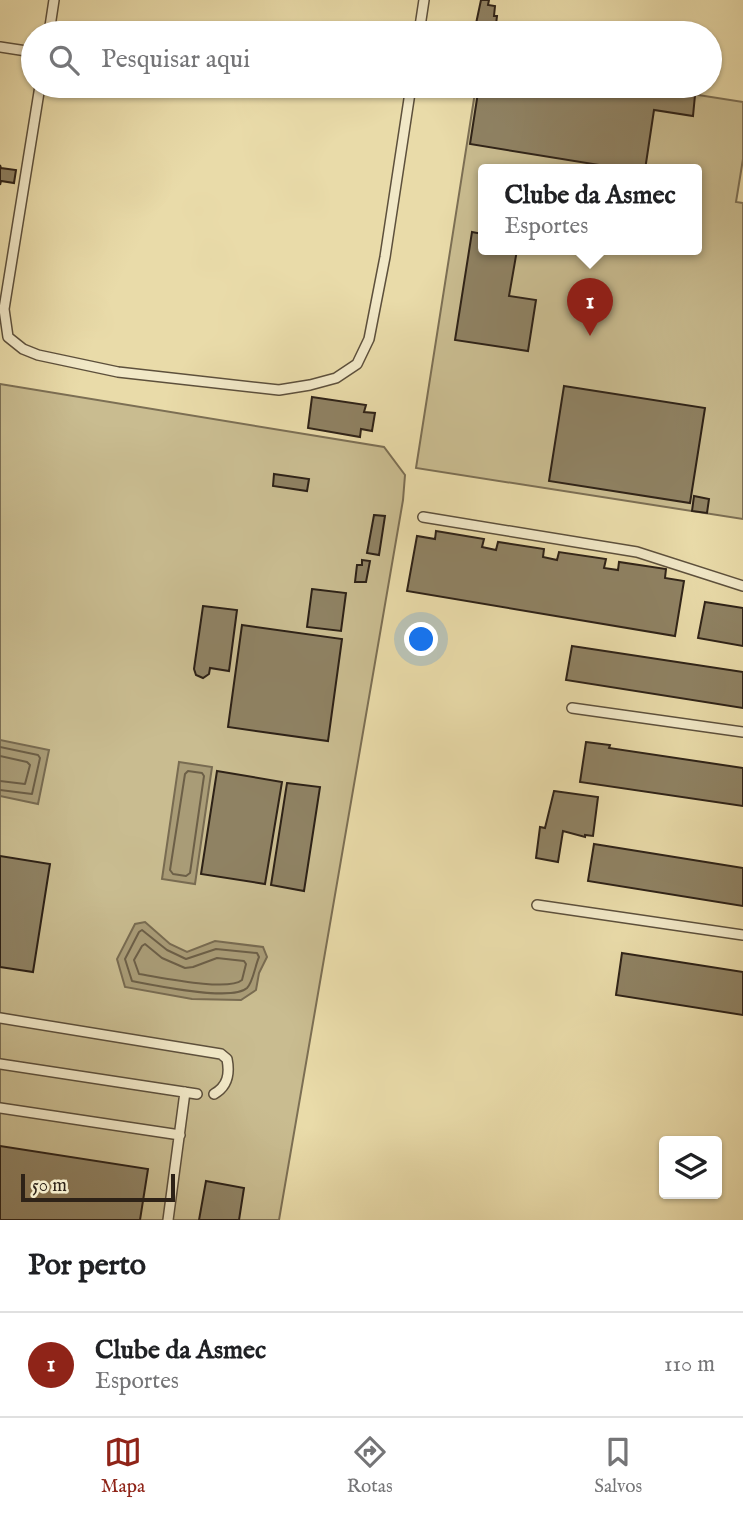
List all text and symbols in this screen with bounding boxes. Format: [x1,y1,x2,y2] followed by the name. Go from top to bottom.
[21,21,722,98] search box
[45,41,83,79] icon: search
[101,43,250,76] text: Pesquisar aqui
[478,164,702,255] popup
[504,179,676,212] text: Clube da Asmec
[504,212,588,241] text: Esportes
[567,278,613,336] pin: 1
[404,622,438,656] your location
[659,1136,722,1199] map controls
[659,1136,722,1199] button: layers
[21,1171,175,1203] scale bar
[32,1174,67,1198] text: 50 m
[28,1247,146,1285] text: Por perto
[95,1334,266,1367] text: Clube da Asmec
[47,1350,55,1379] text: 1
[664,1350,715,1379] text: 110 m
[95,1367,179,1396] text: Esportes
[101,1433,145,1499] tab: Mapa
[347,1433,393,1499] tab: Rotas
[594,1433,642,1499] tab: Salvos

